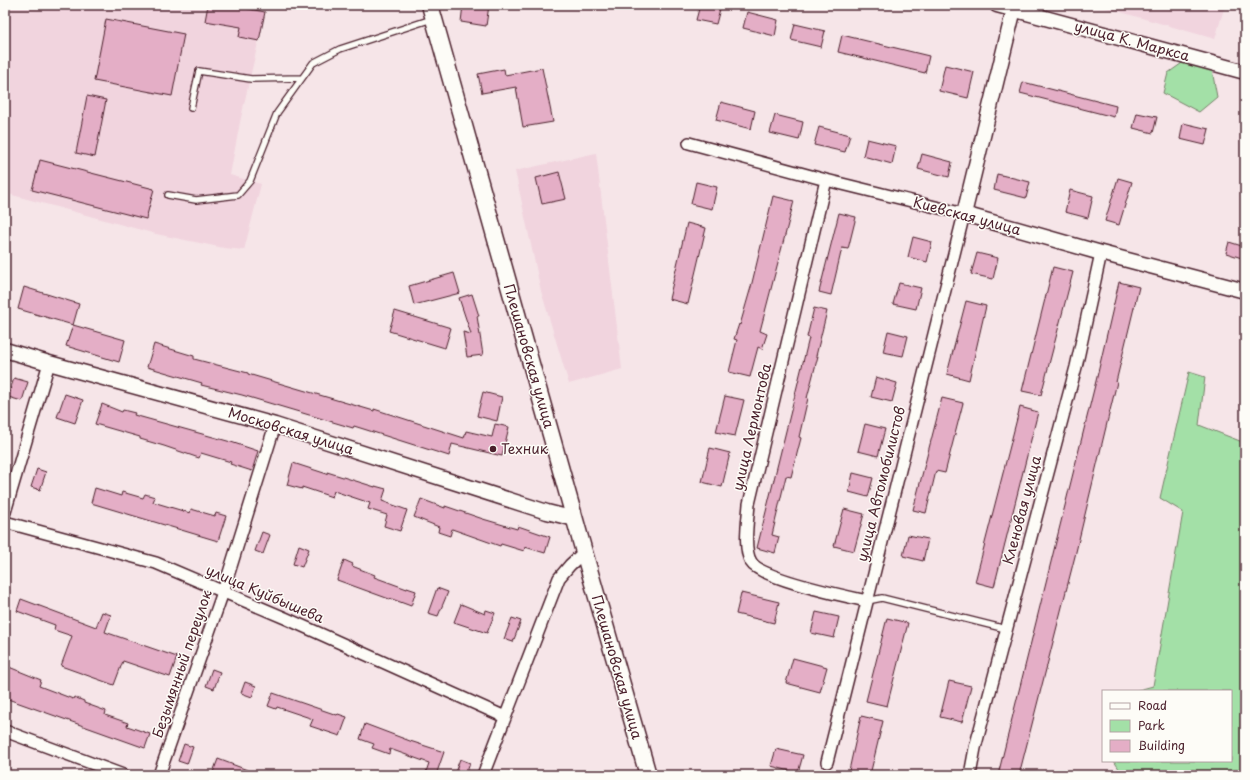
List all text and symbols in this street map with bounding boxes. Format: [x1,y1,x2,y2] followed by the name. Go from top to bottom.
[1072,15,1192,66] street label: улица К. Маркса
[911,191,1024,240] street label: Киевская улица
[499,281,560,431] street label: Плешановская улица
[727,361,776,493] street label: улица Лермонтова
[226,401,357,460] street label: Московская улица
[851,404,910,564] street label: улица Автомобилистов
[501,438,549,459] place label: Техник
[488,444,498,454] marker: Техник
[997,453,1046,567] street label: Кленовая улица
[203,559,328,628] street label: улица Куйбышева
[146,586,217,741] street label: Безымянный переулок
[587,592,648,742] street label: Плешановская улица
[1102,690,1232,762] legend
[1138,696,1167,714] text: Road
[1138,716,1165,734] text: Park
[1138,736,1185,754] text: Building

